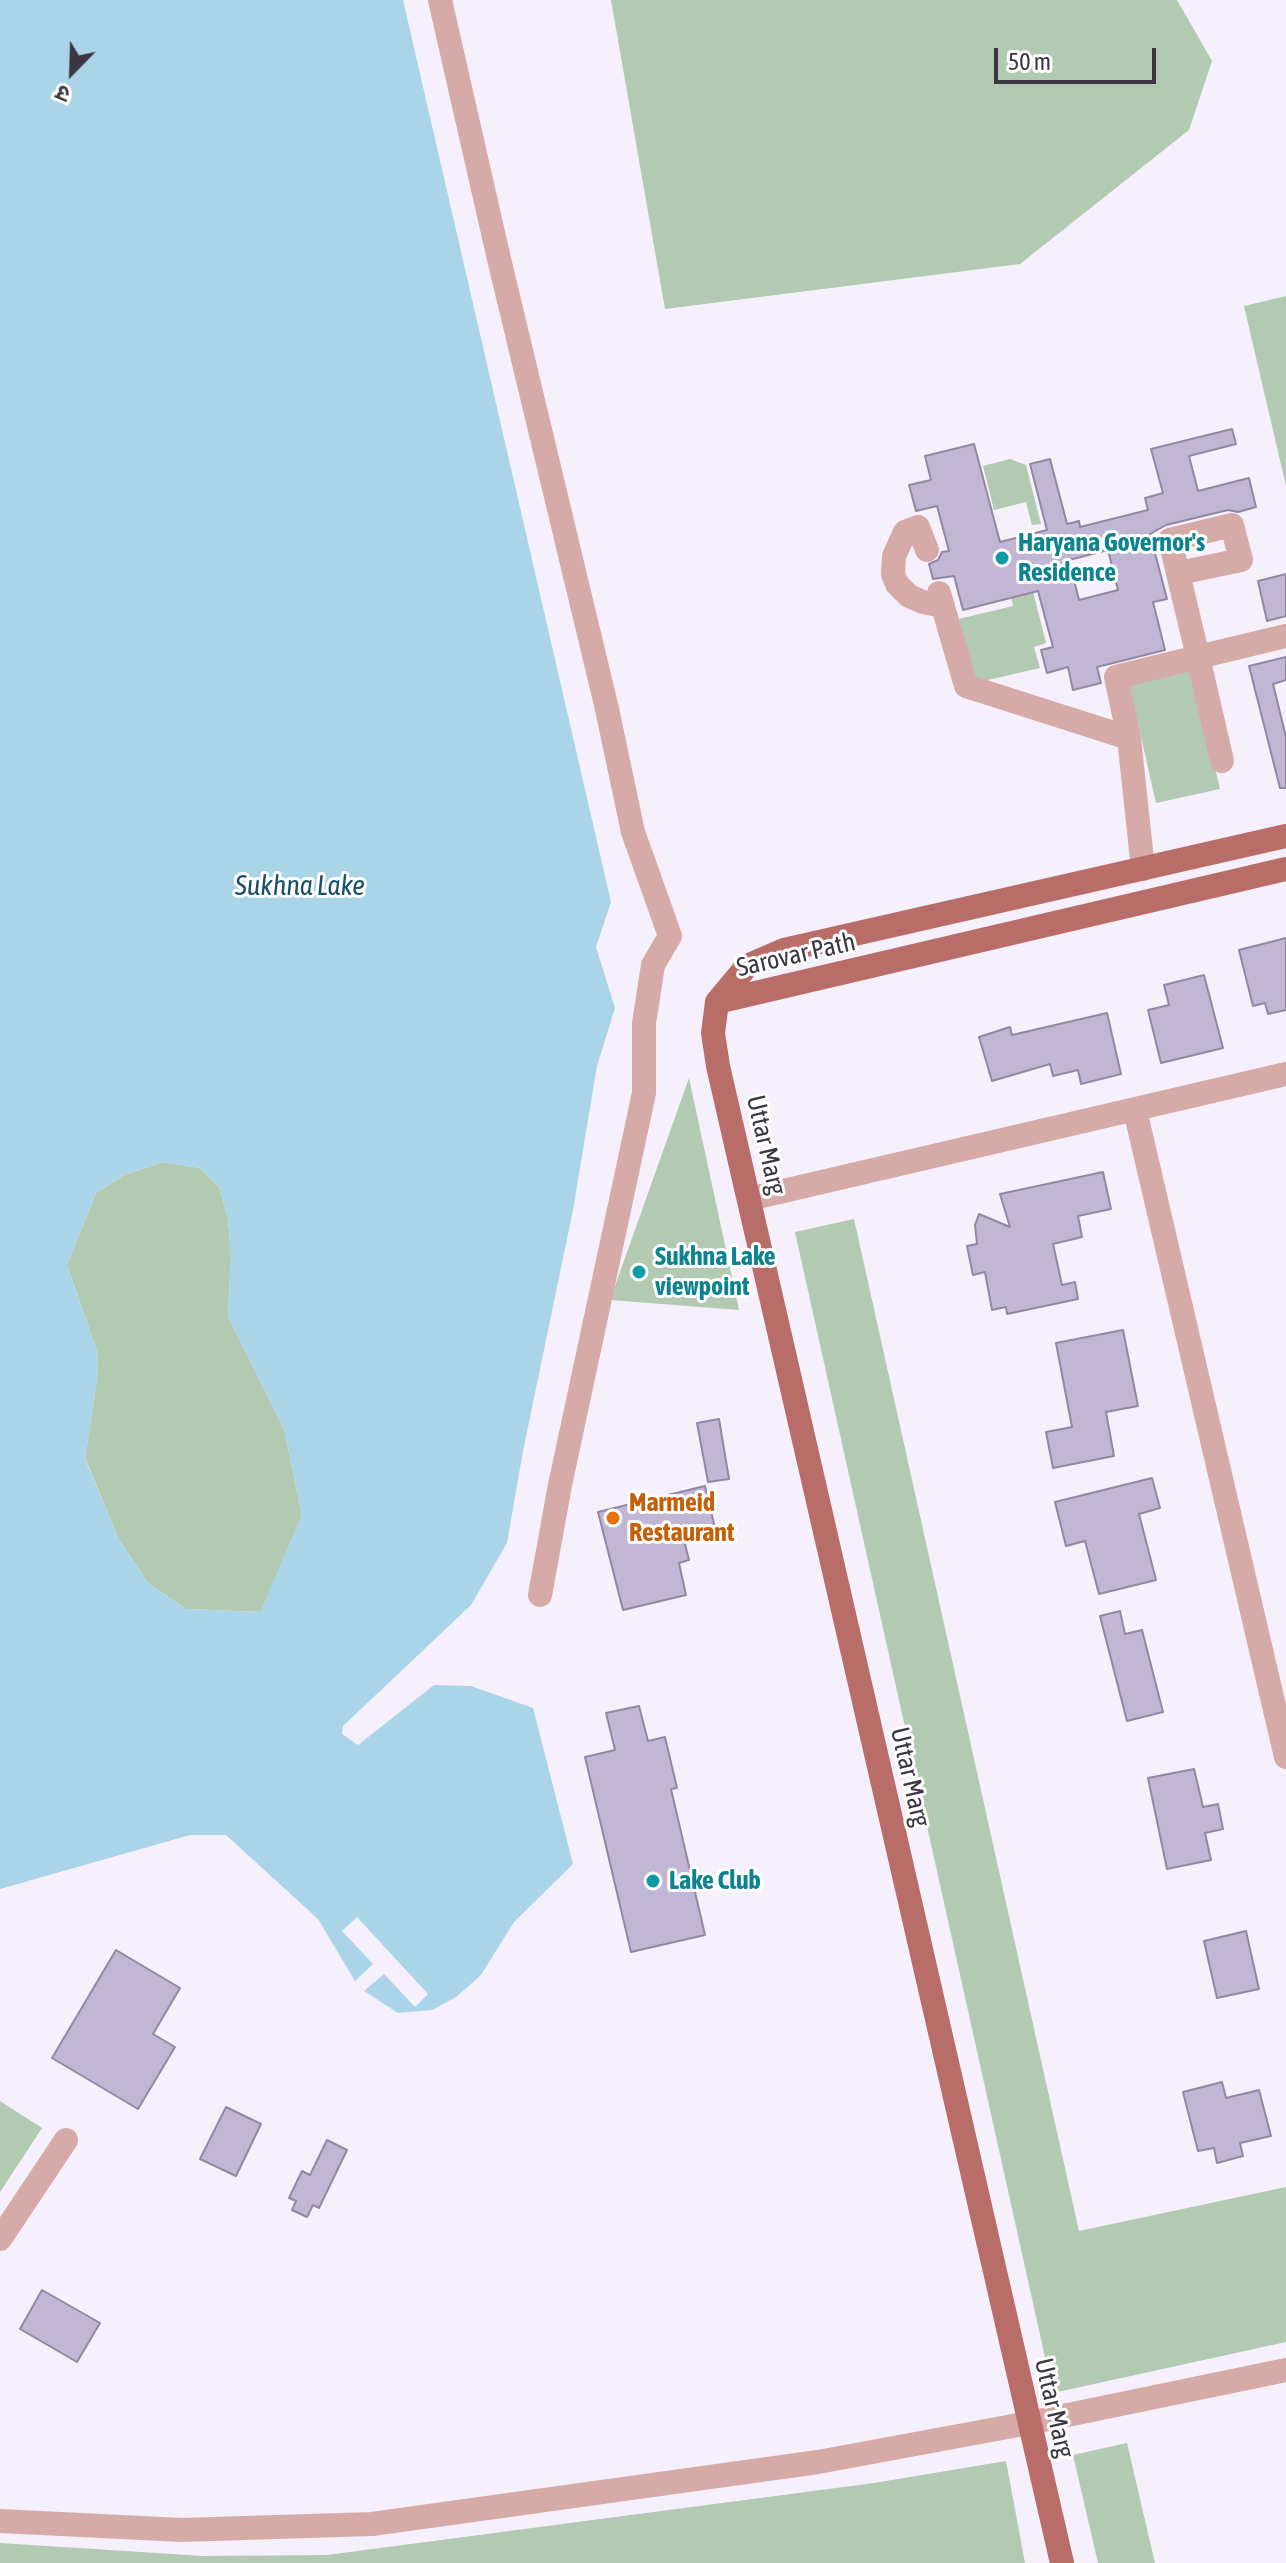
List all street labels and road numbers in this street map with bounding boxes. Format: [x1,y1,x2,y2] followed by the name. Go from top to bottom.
[734,926,858,984] street label: Sarovar Path
[739,1092,793,1198] street label: Uttar Marg
[883,1724,937,1830] street label: Uttar Marg
[1027,2355,1081,2461] street label: Uttar Marg

